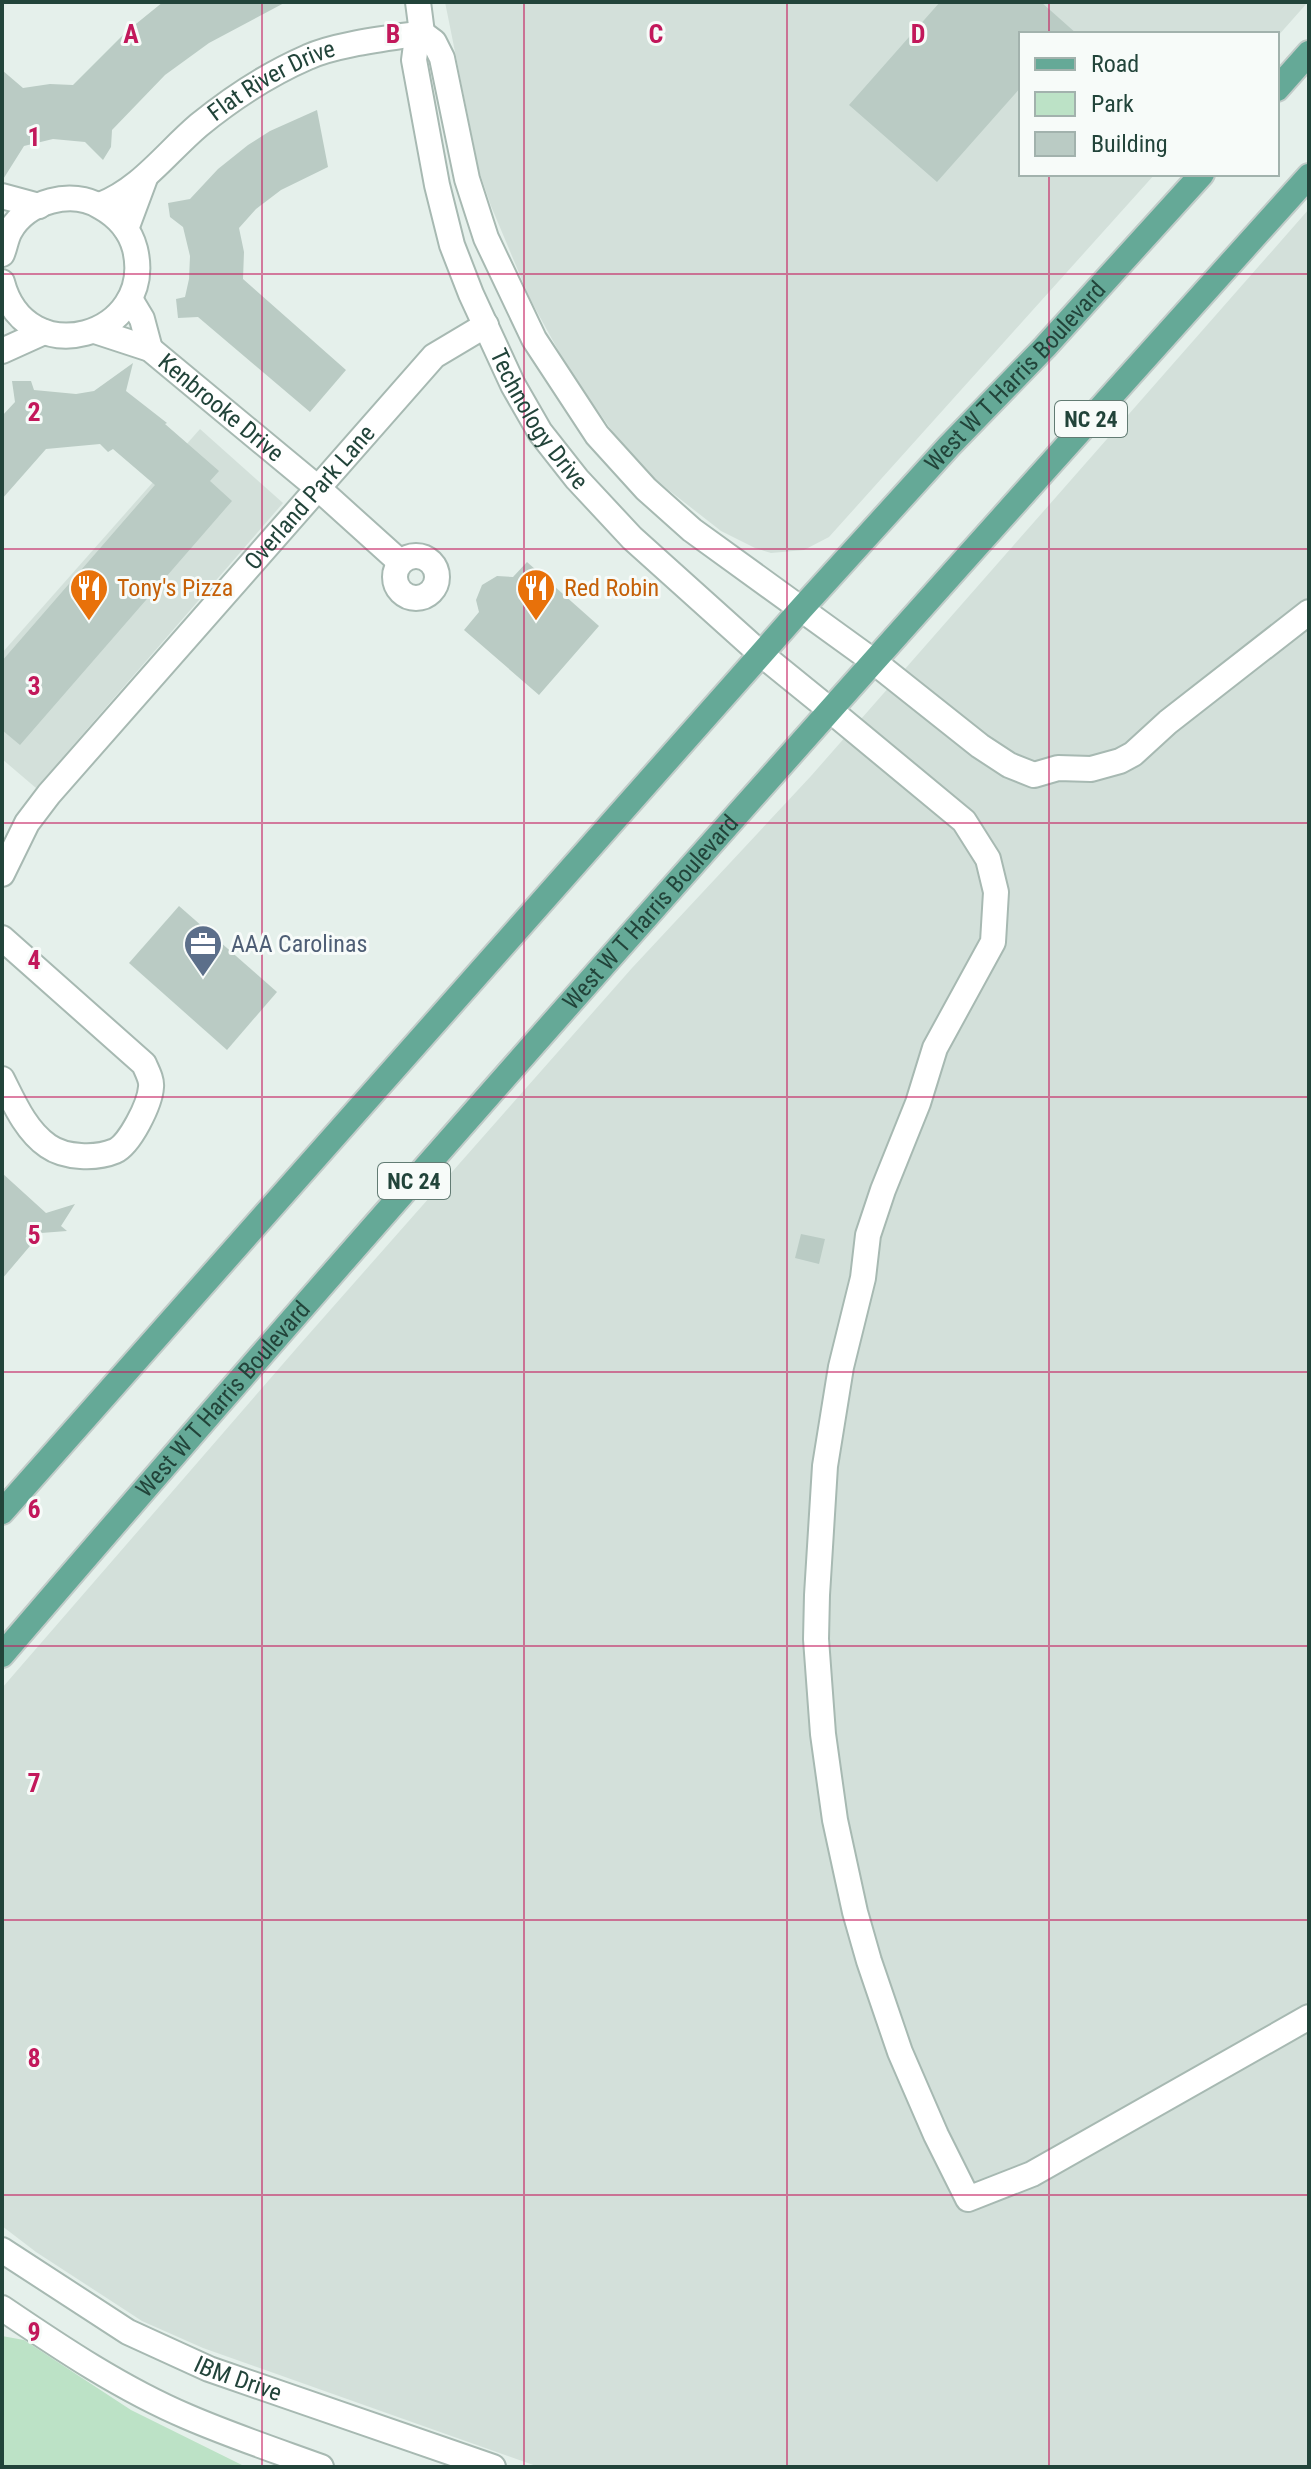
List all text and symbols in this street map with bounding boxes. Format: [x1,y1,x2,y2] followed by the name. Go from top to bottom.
[123,19,139,49] text: A
[386,19,400,49] text: B
[649,19,664,49] text: C
[911,19,925,49] text: D
[1019,32,1279,176] legend
[202,35,338,127] street label: Flat River Drive
[1091,50,1139,78] text: Road
[1091,90,1134,118] text: Park
[27,122,41,152] text: 1
[1091,130,1168,158] text: Building
[919,276,1111,477] street label: West W T Harris Boulevard
[484,344,594,495] street label: Technology Drive
[153,348,289,468] street label: Kenbrooke Drive
[27,397,41,427] text: 2
[1055,401,1127,437] road number: NC 24
[239,419,381,576] street label: Overland Park Lane
[68,567,110,622] restaurant icon: Tony's Pizza
[515,567,557,622] restaurant icon: Red Robin
[117,574,233,602] place label: Tony's Pizza
[564,574,659,602] place label: Red Robin
[27,671,41,701] text: 3
[557,809,744,1015] street label: West W T Harris Boulevard
[182,923,224,978] office icon: AAA Carolinas
[231,930,367,958] place label: AAA Carolinas
[27,945,41,975] text: 4
[378,1163,450,1199] road number: NC 24
[27,1220,41,1250] text: 5
[130,1295,316,1503] street label: West W T Harris Boulevard
[27,1494,41,1524] text: 6
[27,1768,41,1798] text: 7
[27,2043,41,2073] text: 8
[27,2317,41,2347] text: 9
[190,2350,285,2407] street label: IBM Drive

